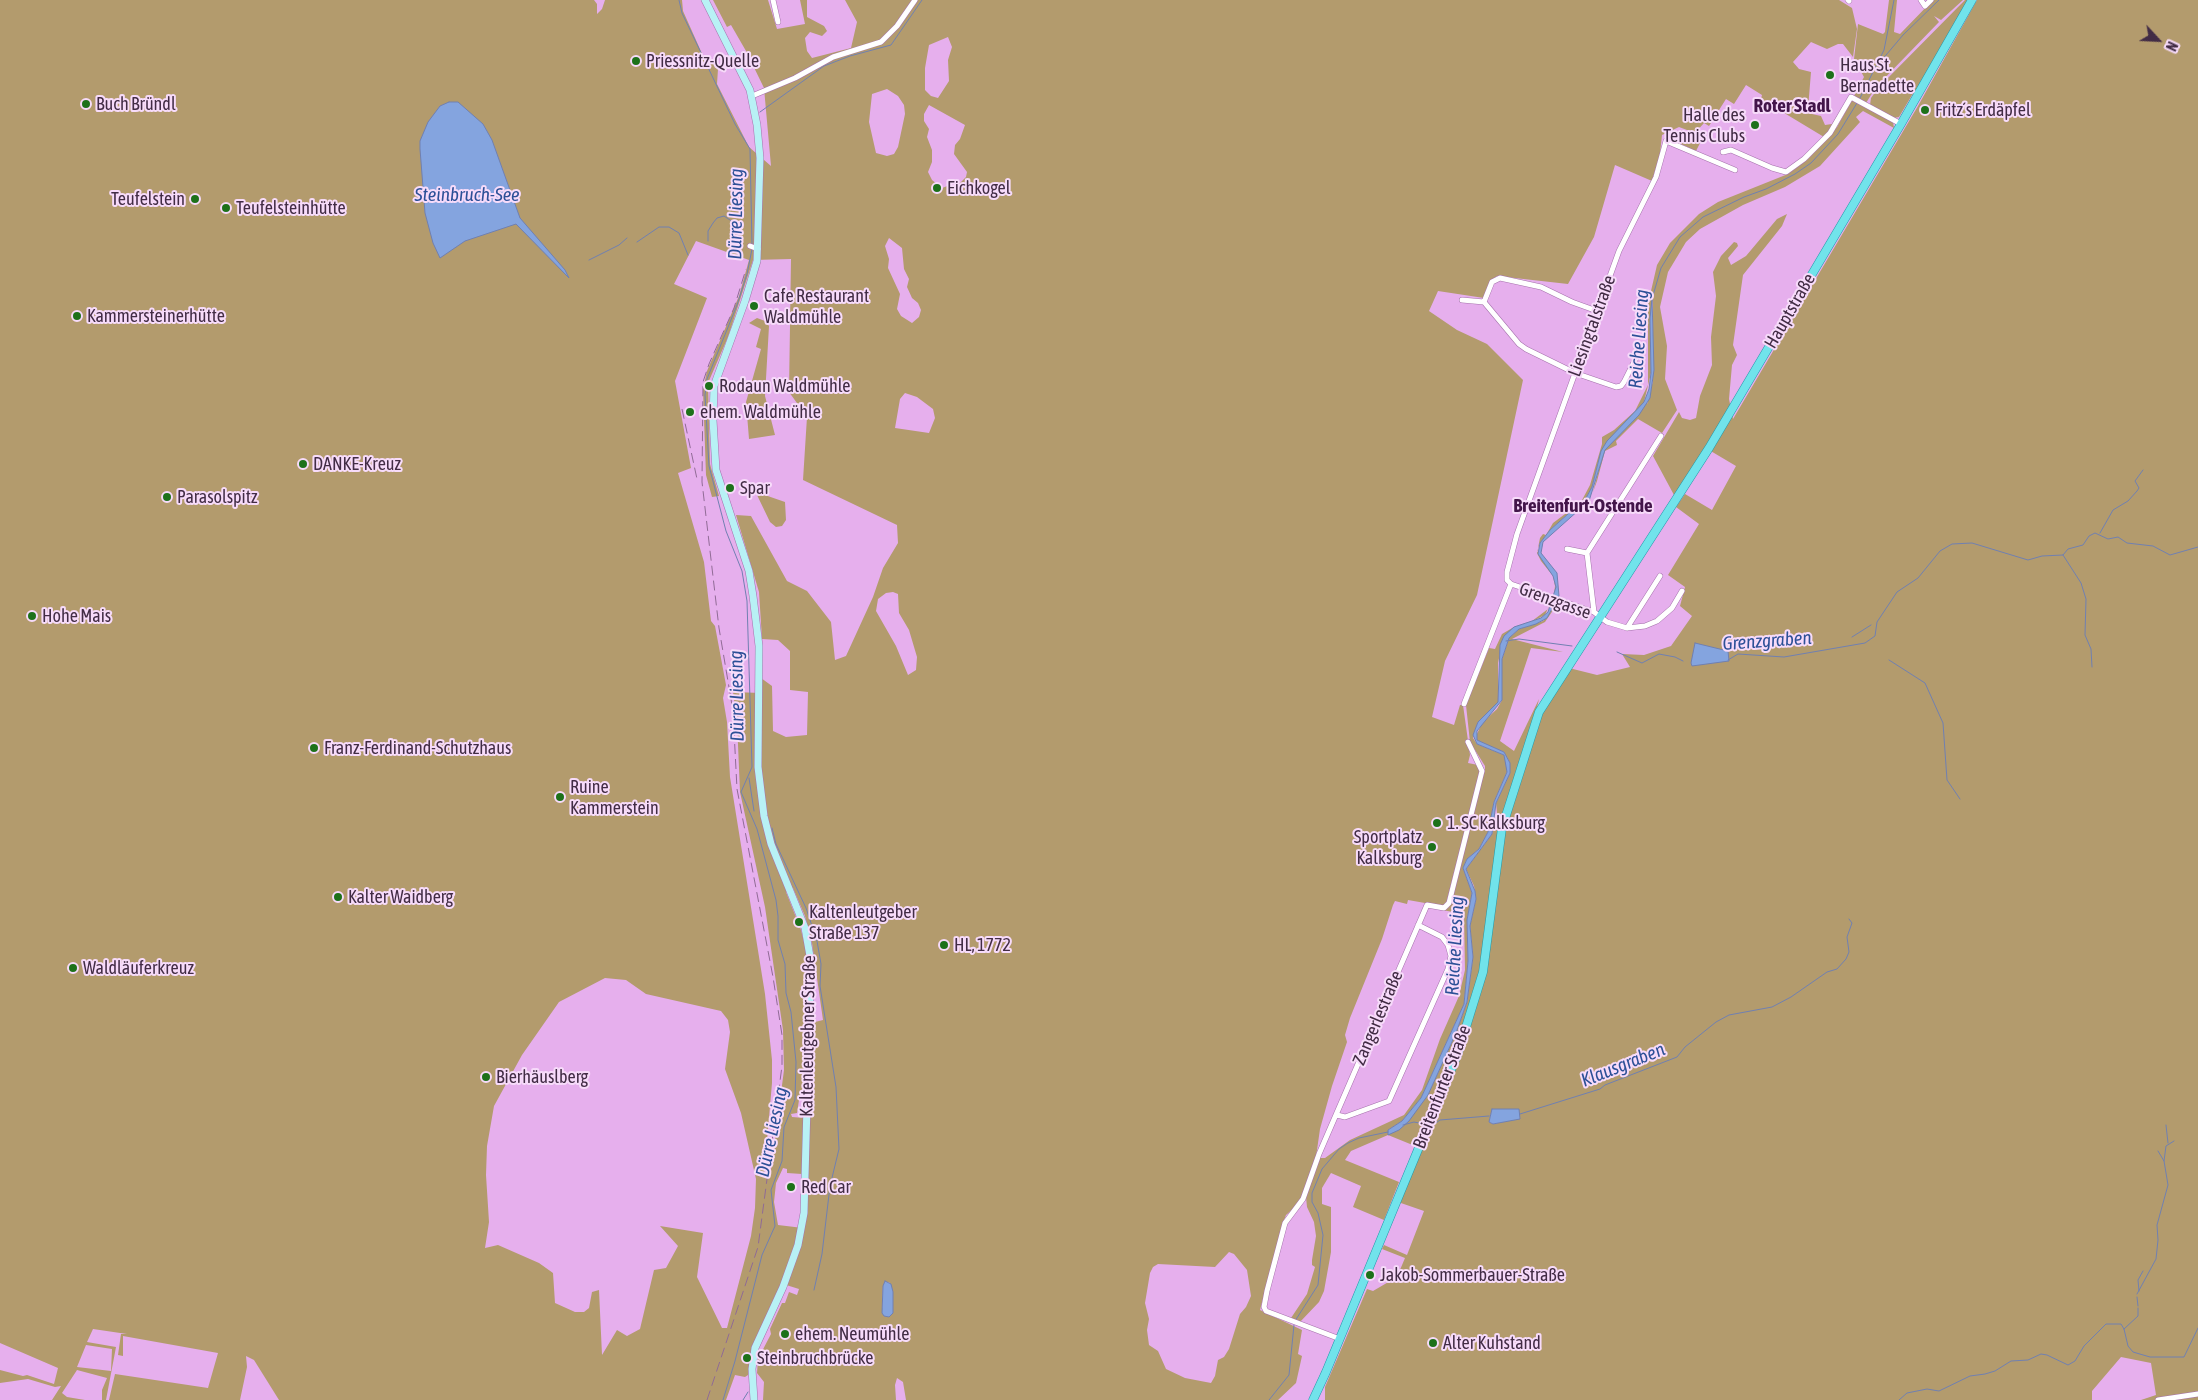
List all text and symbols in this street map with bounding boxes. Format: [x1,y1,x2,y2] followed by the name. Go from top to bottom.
[2133,15,2183,65] north arrow
[2163,39,2181,53] text: N
[646,50,759,72] place label: Priessnitz-Quelle
[1840,54,1914,96] place label: Haus St. Bernadette
[630,55,642,67] marker: Priessnitz-Quelle
[1824,69,1836,81] marker: Haus St. Bernadette
[96,93,176,115] place label: Buch Bründl
[1754,95,1830,117] district label: Roter Stadl
[80,98,92,110] marker: Buch Bründl
[1935,99,2031,121] place label: Fritz´s Erdäpfel
[1663,104,1745,146] place label: Halle des Tennis Clubs
[1919,104,1931,116] marker: Fritz´s Erdäpfel
[1749,119,1761,131] marker: Halle des Tennis Clubs
[724,168,748,260] water label: Dürre Liesing
[947,177,1011,199] place label: Eichkogel
[931,182,943,194] marker: Eichkogel
[414,184,520,206] water label: Steinbruch-See
[111,188,185,210] place label: Teufelstein
[189,193,201,205] marker: Teufelstein
[236,197,346,219] place label: Teufelsteinhütte
[220,202,232,214] marker: Teufelsteinhütte
[1760,270,1820,352] street label: Hauptstraße
[1564,272,1620,380] street label: Liesingtalstraße
[764,285,869,328] place label: Cafe Restaurant Waldmühle
[1624,289,1654,389] water label: Reiche Liesing
[748,300,760,312] marker: Cafe Restaurant Waldmühle
[87,305,225,327] place label: Kammersteinerhütte
[71,310,83,322] marker: Kammersteinerhütte
[719,375,850,397] place label: Rodaun Waldmühle
[703,380,715,392] marker: Rodaun Waldmühle
[700,401,821,423] place label: ehem. Waldmühle
[684,406,696,418] marker: ehem. Waldmühle
[313,453,401,475] place label: DANKE-Kreuz
[297,458,309,470] marker: DANKE-Kreuz
[740,477,770,499] place label: Spar
[724,482,736,494] marker: Spar
[177,486,257,508] place label: Parasolspitz
[161,491,173,503] marker: Parasolspitz
[1513,495,1653,517] district label: Breitenfurt-Ostende
[1516,578,1594,624] street label: Grenzgasse
[42,605,111,627] place label: Hohe Mais
[26,610,38,622] marker: Hohe Mais
[1722,627,1812,655] water label: Grenzgraben
[725,650,749,742] water label: Dürre Liesing
[324,737,511,759] place label: Franz-Ferdinand-Schutzhaus
[308,742,320,754] marker: Franz-Ferdinand-Schutzhaus
[570,776,659,819] place label: Ruine Kammerstein
[554,791,566,803] marker: Ruine Kammerstein
[1447,812,1545,834] place label: 1. SC Kalksburg
[1431,817,1443,829] marker: 1. SC Kalksburg
[1354,826,1422,869] place label: Sportplatz Kalksburg
[1426,841,1438,853] marker: Sportplatz Kalksburg
[348,886,453,908] place label: Kalter Waidberg
[332,891,344,903] marker: Kalter Waidberg
[1441,896,1469,996] water label: Reiche Liesing
[809,901,917,944] place label: Kaltenleutgeber Straße 137
[793,916,805,928] marker: Kaltenleutgeber Straße 137
[954,934,1011,956] place label: HL, 1772
[938,939,950,951] marker: HL, 1772
[796,955,820,1117] street label: Kaltenleutgebner Straße
[83,957,194,979] place label: Waldläuferkreuz
[67,962,79,974] marker: Waldläuferkreuz
[1348,968,1408,1068] street label: Zangerlestraße
[1409,1022,1475,1152] street label: Breitenfurter Straße
[1578,1038,1668,1092] water label: Klausgraben
[496,1066,588,1088] place label: Bierhäuslberg
[480,1071,492,1083] marker: Bierhäuslberg
[751,1085,793,1179] water label: Dürre Liesing
[801,1176,851,1198] place label: Red Car
[785,1181,797,1193] marker: Red Car
[1380,1264,1565,1286] place label: Jakob-Sommerbauer-Straße
[1364,1269,1376,1281] marker: Jakob-Sommerbauer-Straße
[795,1323,909,1345] place label: ehem. Neumühle
[779,1328,791,1340] marker: ehem. Neumühle
[1443,1332,1541,1354] place label: Alter Kuhstand
[1427,1337,1439,1349] marker: Alter Kuhstand
[757,1347,873,1369] place label: Steinbruchbrücke
[741,1352,753,1364] marker: Steinbruchbrücke

